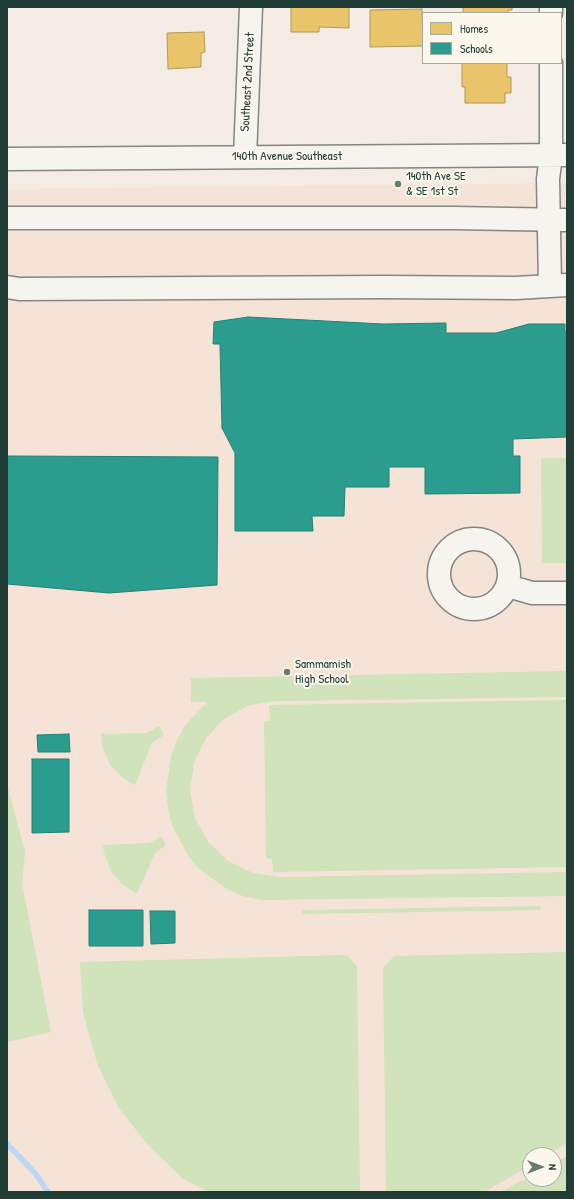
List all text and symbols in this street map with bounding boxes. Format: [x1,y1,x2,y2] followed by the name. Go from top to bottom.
[422,12,562,64] legend
[460,20,488,37] text: Homes
[238,32,258,132] street label: Southeast 2nd Street
[460,40,493,57] text: Schools
[232,149,342,165] street label: 140th Avenue Southeast
[406,169,466,200] place label: 140th Ave SE & SE 1st St
[393,179,403,189] marker: 140th Ave SE & SE 1st St
[295,657,351,688] place label: Sammamish High School
[282,667,292,677] marker: Sammamish High School
[522,1147,562,1187] north arrow
[546,1164,560,1170] text: N

